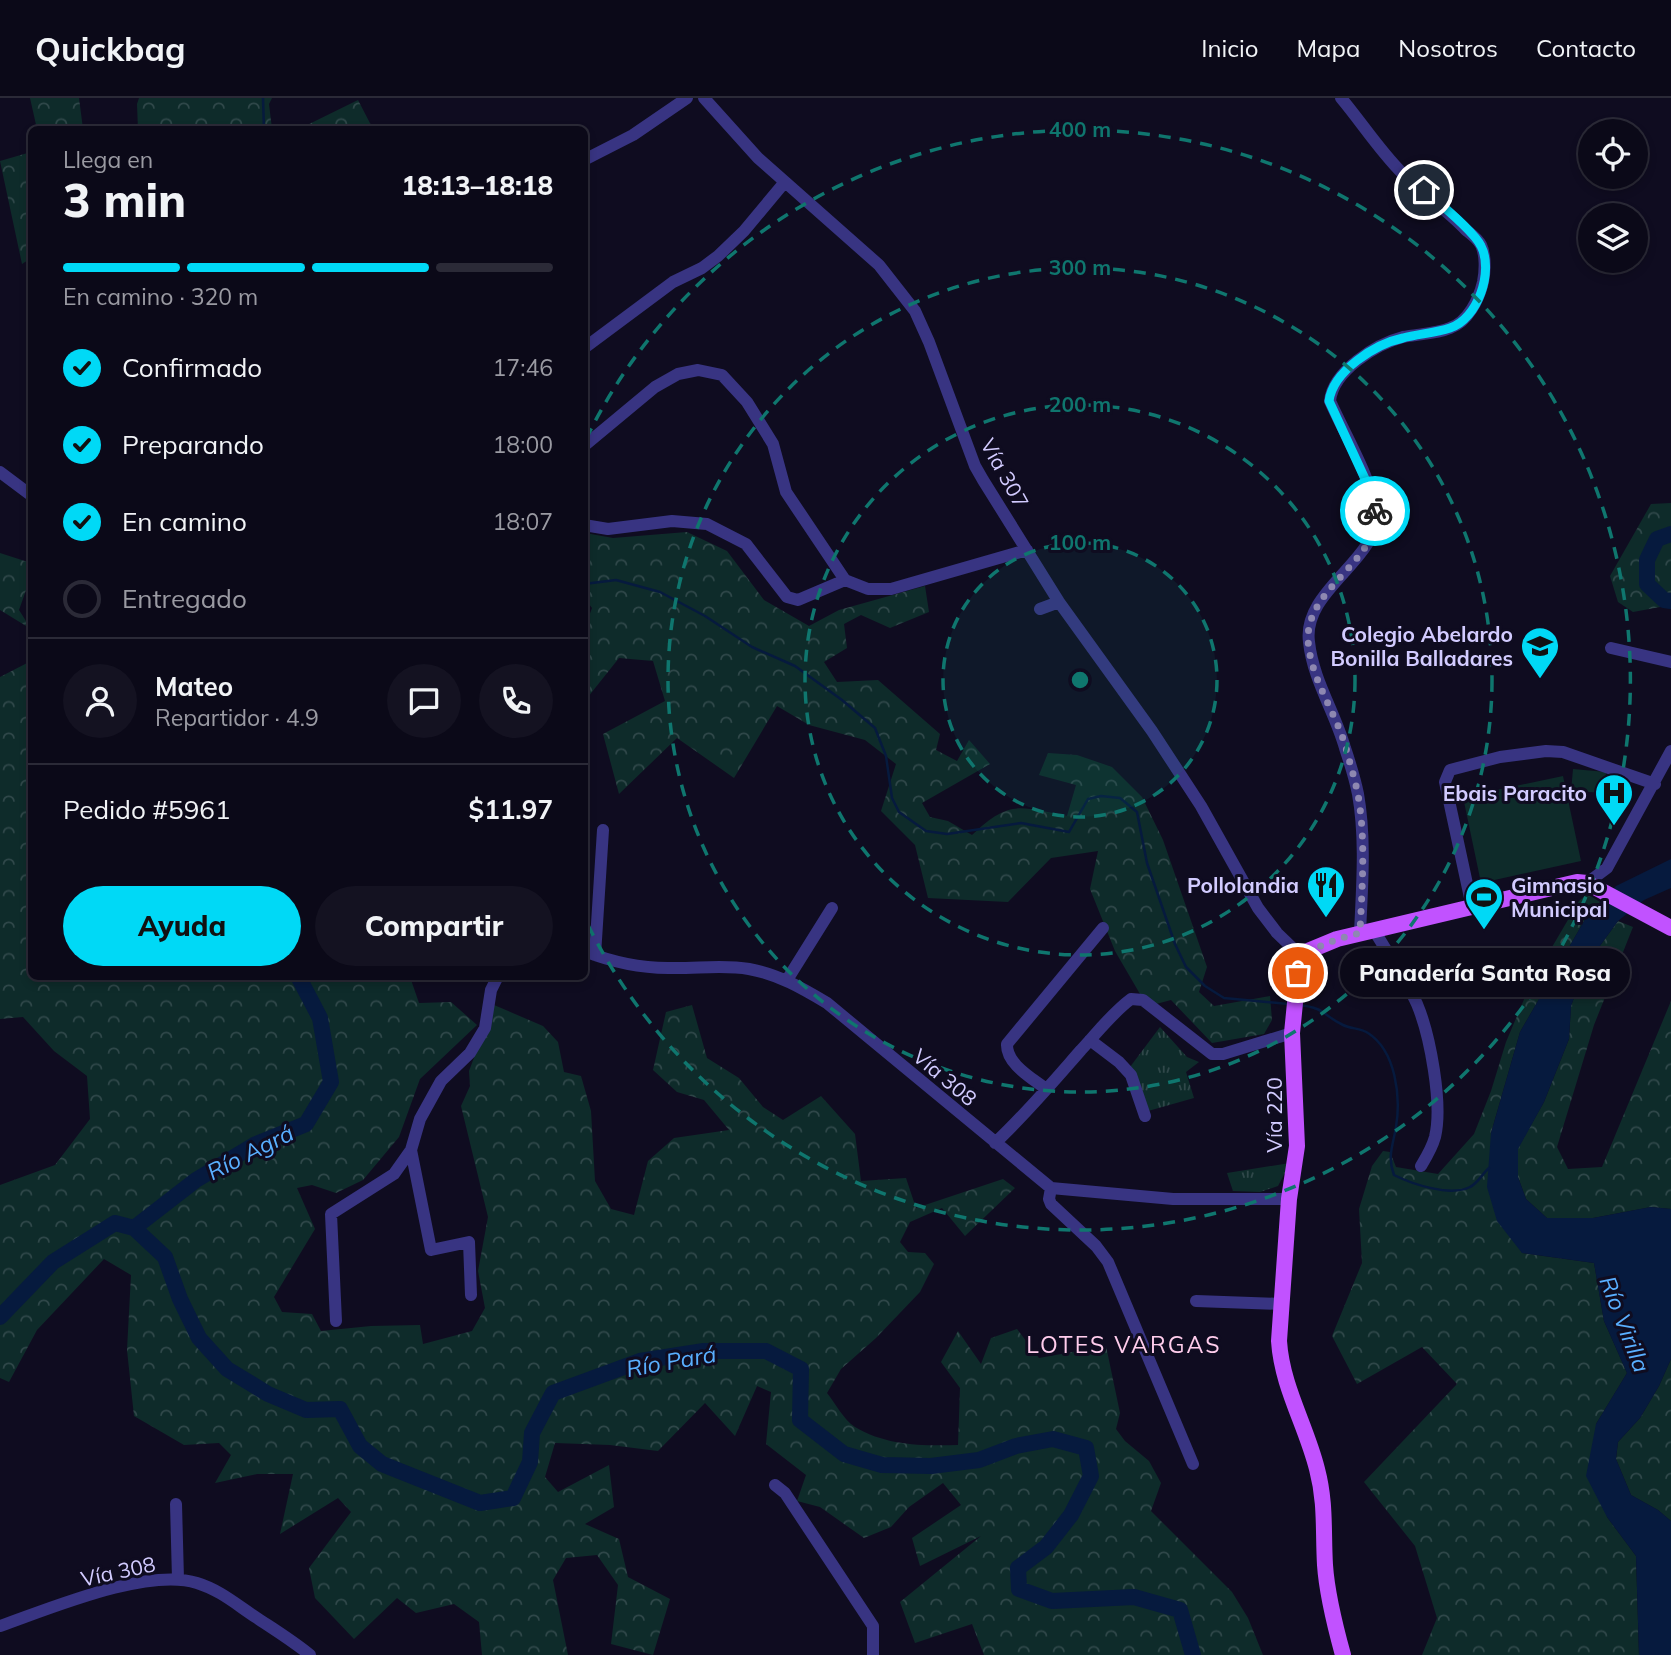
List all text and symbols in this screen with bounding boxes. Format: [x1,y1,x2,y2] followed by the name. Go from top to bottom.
[35,28,186,69] text: Quickbag
[1201,33,1258,63] text: Inicio
[1296,33,1360,63] text: Mapa
[1398,33,1498,63] text: Nosotros
[1536,33,1636,63] text: Contacto
[1049,116,1111,142] text: 400 m
[1578,119,1648,273] map controls
[1578,119,1648,189] button: locate
[63,145,153,174] text: Llega en
[1394,160,1454,220] pin
[402,169,553,202] text: 18:13–18:18
[63,171,186,229] text: 3 min
[1405,171,1443,209] icon: home
[1578,203,1648,273] button: layers
[1049,254,1111,280] text: 300 m
[63,282,258,311] text: En camino · 320 m
[63,349,101,387] icon: check
[122,351,262,384] text: Confirmado
[493,353,553,382] text: 17:46
[1049,391,1111,417] text: 200 m
[63,426,101,464] icon: check
[122,428,264,461] text: Preparando
[493,430,553,459] text: 18:00
[975,434,1035,512] street label: Vía 307
[1340,476,1410,546] courier
[1356,492,1394,530] icon: bike
[63,503,101,541] icon: check
[122,505,247,538] text: En camino
[493,507,553,536] text: 18:07
[1049,529,1111,555] text: 100 m
[122,582,247,615] text: Entregado
[1331,621,1513,671] place label: Colegio Abelardo Bonilla Balladares
[1519,625,1561,680] school or university icon: Colegio Abelardo Bonilla Balladares
[63,664,137,738] button: person
[387,664,461,738] button: chat
[479,664,553,738] button: phone
[1068,668,1092,692] centre of rings
[155,670,233,703] text: Mateo
[155,703,319,732] text: Repartidor · 4.9
[1593,772,1635,827] hospital icon: Ebais Paracito
[1443,780,1587,806] place label: Ebais Paracito
[63,793,231,826] text: Pedido #5961
[469,793,553,826] text: $11.97
[1305,864,1347,919] restaurant icon: Pollolandia
[1187,872,1299,898] place label: Pollolandia
[1511,872,1608,922] place label: Gimnasio Municipal
[1463,876,1505,931] sports icon: Gimnasio Municipal
[63,886,301,966] button: Ayuda
[315,886,553,966] button: Compartir
[1268,943,1328,1003] pin
[1340,948,1630,998] callout: Panadería Santa Rosa
[1279,954,1317,992] icon: bag
[1359,958,1611,987] text: Panadería Santa Rosa
[908,1043,982,1111] street label: Vía 308
[1261,1077,1287,1153] street label: Vía 220
[202,1118,298,1186] water label: Río Agrá
[1593,1272,1657,1376] water label: Río Virilla
[1026,1330,1222,1359] district label: LOTES VARGAS
[624,1339,718,1383] water label: Río Pará
[78,1550,158,1592] street label: Vía 308

